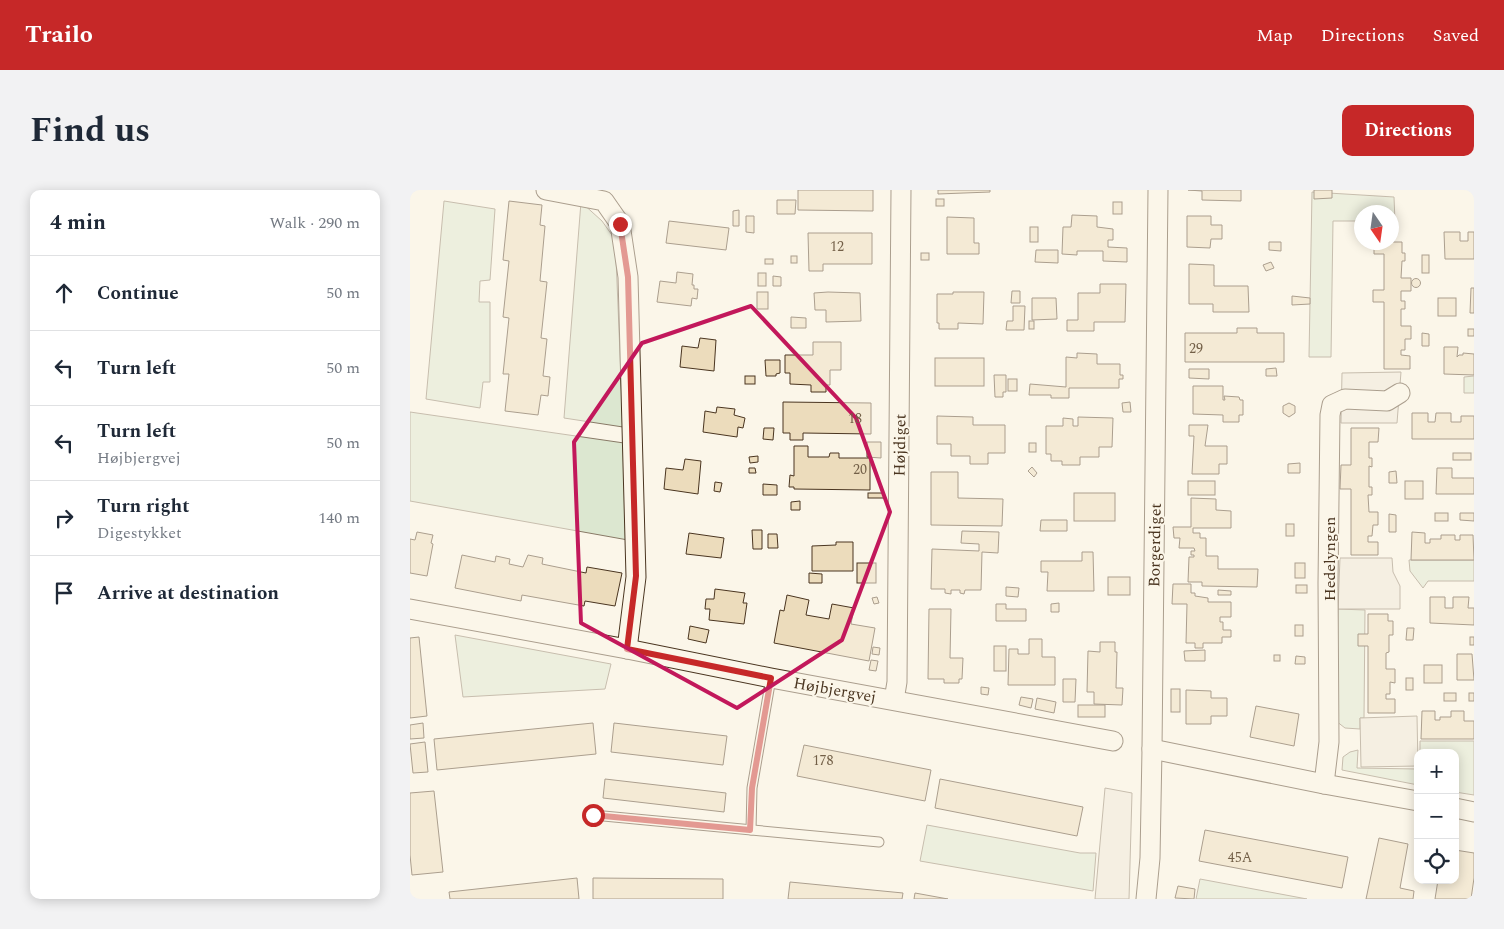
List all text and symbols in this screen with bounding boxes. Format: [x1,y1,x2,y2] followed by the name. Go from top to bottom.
[25,17,93,53] text: Trailo
[1257,22,1293,49] text: Map
[1321,22,1405,49] text: Directions
[1433,22,1479,49] text: Saved
[30,104,150,157] text: Find us
[1342,105,1474,156] button: Directions
[1354,205,1399,250] north arrow
[50,207,106,239] text: 4 min
[269,211,360,235] text: Walk · 290 m
[609,213,632,236] route end
[830,236,844,257] house number: 12
[50,279,78,307] icon: ahead
[97,279,179,308] text: Continue
[326,281,360,305] text: 50 m
[1189,338,1203,359] house number: 29
[50,354,78,382] icon: left
[97,354,176,383] text: Turn left
[326,356,360,380] text: 50 m
[848,408,862,429] house number: 18
[887,413,913,477] street label: Højdiget
[97,417,176,446] text: Turn left
[50,429,78,457] icon: left
[326,431,360,455] text: 50 m
[97,446,181,470] text: Højbjergvej
[853,459,867,480] house number: 20
[97,492,190,521] text: Turn right
[1142,502,1168,587] street label: Borgerdiget
[50,504,78,532] icon: right
[318,506,360,530] text: 140 m
[1318,517,1342,601] street label: Hedelyngen
[97,521,182,545] text: Digestykket
[50,579,78,607] icon: arrive
[97,579,279,608] text: Arrive at destination
[791,671,878,709] street label: Højbjergvej
[1414,749,1459,884] map controls
[1414,749,1459,794] button: +
[813,750,834,771] house number: 178
[1414,794,1459,839] button: −
[582,804,605,827] route start
[1414,839,1459,884] button: locate
[1228,847,1253,868] house number: 45A

